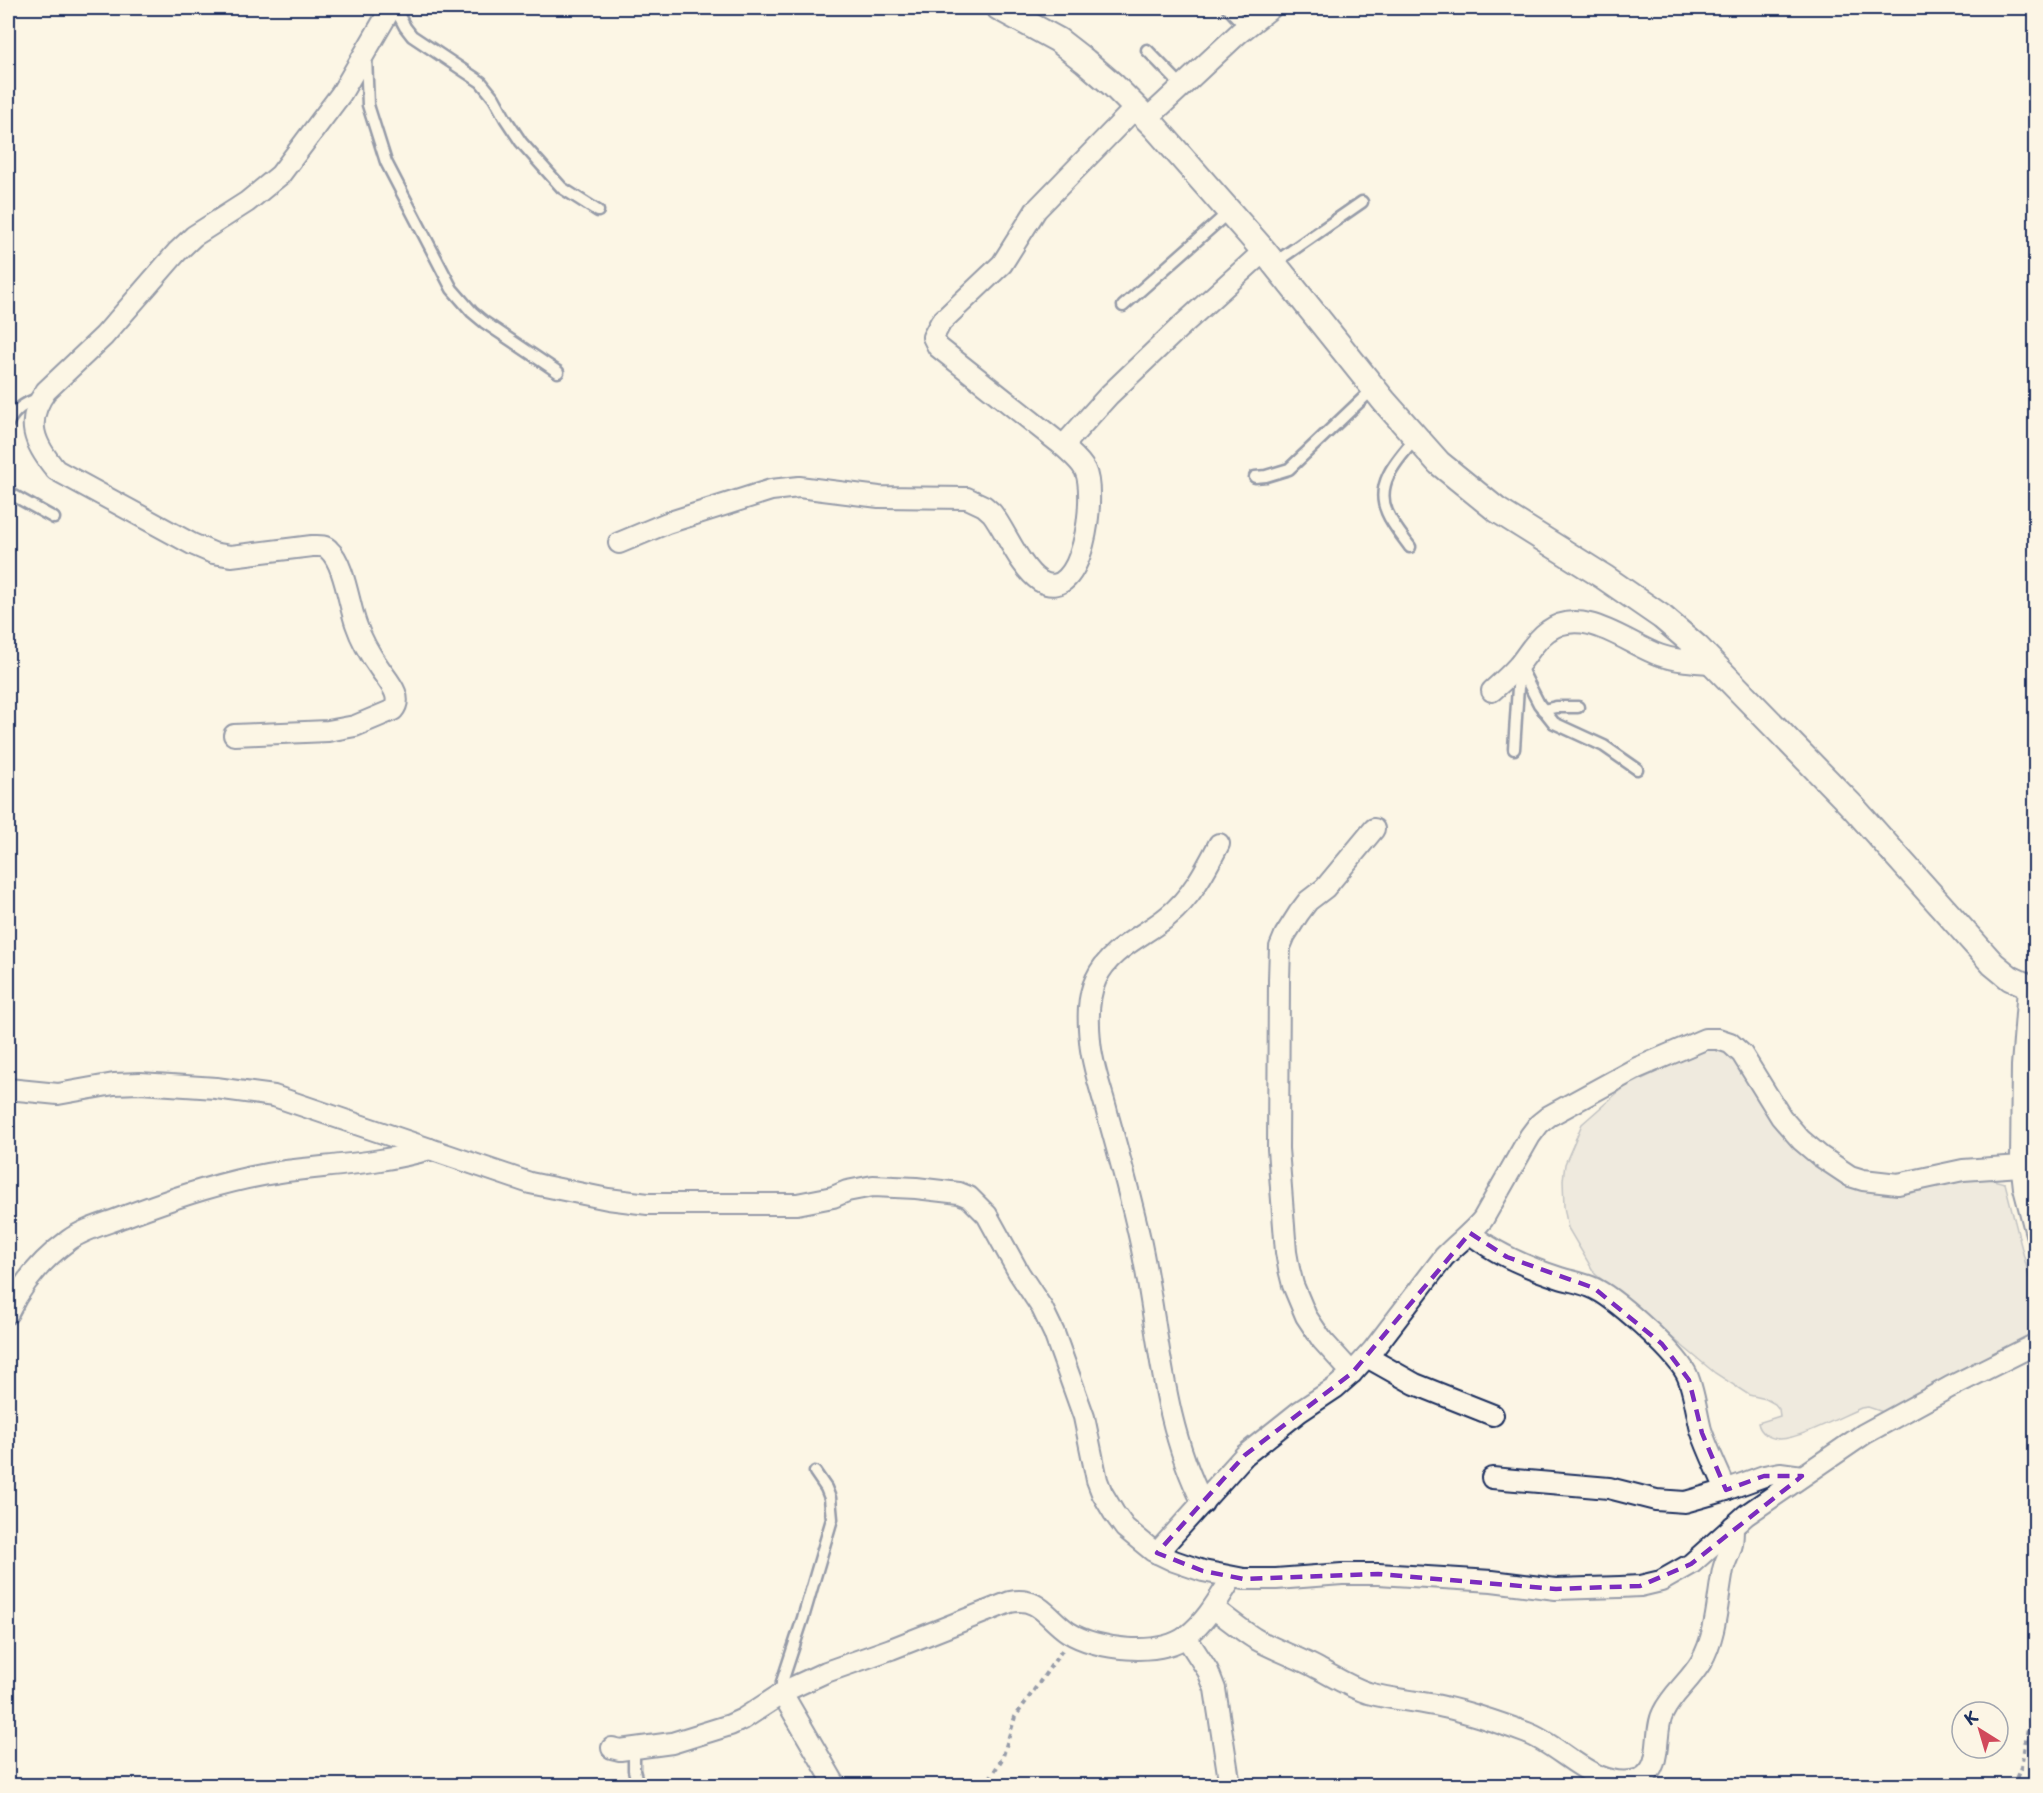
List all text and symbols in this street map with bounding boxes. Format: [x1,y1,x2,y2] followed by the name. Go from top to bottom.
[1950,1700,2010,1760] north arrow
[1958,1704,1982,1730] text: K

